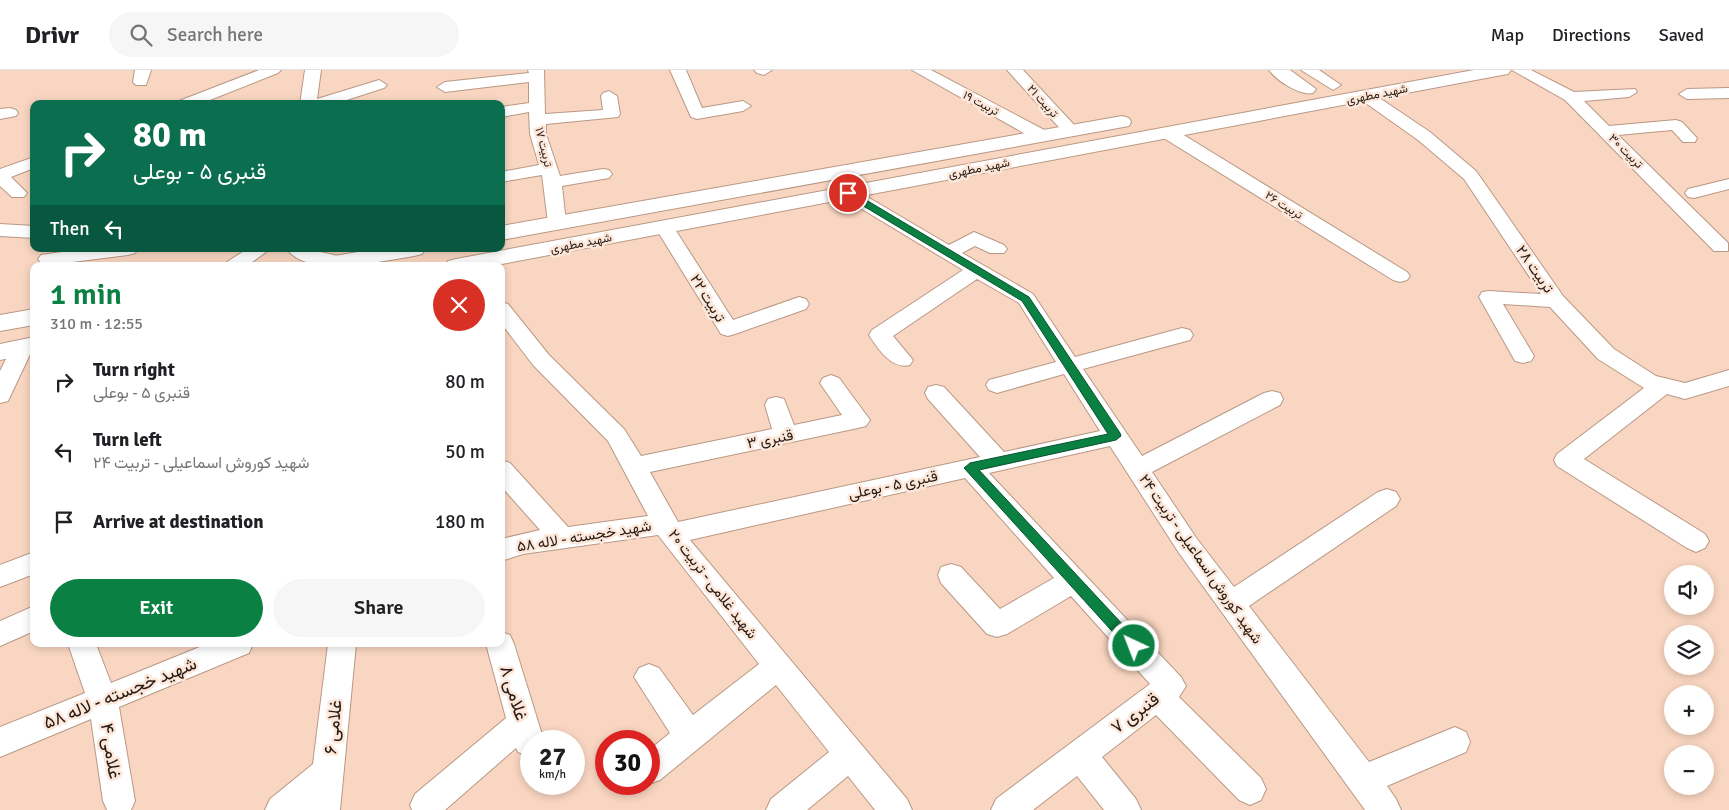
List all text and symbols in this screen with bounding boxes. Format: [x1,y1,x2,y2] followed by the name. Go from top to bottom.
[109,12,459,57] search box
[25,20,79,50] text: Drivr
[127,21,155,49] icon: search
[167,23,263,47] text: Search here
[1491,24,1524,46] text: Map
[1552,24,1631,46] text: Directions
[1659,24,1704,46] text: Saved
[1345,81,1409,108] street label: شهید مطهری
[1024,82,1062,121] street label: تربیت ۲۱
[960,88,1002,119] street label: تربیت ۱۹
[133,113,207,156] text: 80 m
[50,120,115,185] icon: right
[531,126,556,169] street label: تربیت ۱۷
[1605,131,1646,172] street label: تربیت ۳۰
[947,155,1011,182] street label: شهید مطهری
[133,158,266,185] text: قنبری ۵ - بوعلی
[827,172,869,214] pin
[834,179,862,207] icon: arrive
[1262,188,1306,223] street label: تربیت ۲۶
[100,215,128,243] icon: left
[50,217,90,241] text: Then
[549,230,613,257] street label: شهید مطهری
[1512,242,1558,297] street label: تربیت ۲۸
[686,271,730,326] street label: تربیت ۲۲
[50,276,122,313] text: 1 min
[433,279,485,331] button: close
[50,314,143,334] text: 310 m · 12:55
[93,358,175,382] text: Turn right
[50,368,78,396] icon: right
[445,370,485,394] text: 80 m
[93,383,190,403] text: قنبری ۵ - بوعلی
[745,426,795,453] street label: قنبری ۳
[93,428,162,452] text: Turn left
[50,438,78,466] icon: left
[445,440,485,464] text: 50 m
[93,453,309,473] text: شهید کوروش اسماعیلی - تربیت ۲۴
[847,467,940,504] street label: قنبری ۵ - بوعلی
[1135,471,1267,648] street label: شهید کوروش اسماعیلی - تربیت ۲۴
[50,508,78,536] icon: arrive
[93,510,264,534] text: Arrive at destination
[435,510,485,534] text: 180 m
[515,516,653,556] street label: شهید خجسته - لاله ۵۸
[664,526,761,643] street label: شهید غلامی - تربیت ۲۰
[1664,565,1714,795] map controls
[1664,565,1714,615] button: sound
[50,579,263,637] button: Exit
[273,579,485,637] button: Share
[1107,619,1159,671] position arrow
[1664,625,1714,675] button: layers
[40,652,200,734] street label: شهید خجسته - لاله ۵۸
[495,663,533,723] street label: غلامی ۸
[1664,685,1714,735] button: +
[1107,688,1163,738] street label: قنبری ۷
[319,699,347,755] street label: غلامی ۶
[96,722,126,780] street label: غلامی ۴
[595,730,660,795] speed limit sign: 30
[539,741,566,772] text: 27
[1664,745,1714,795] button: −
[539,767,566,782] text: km/h

